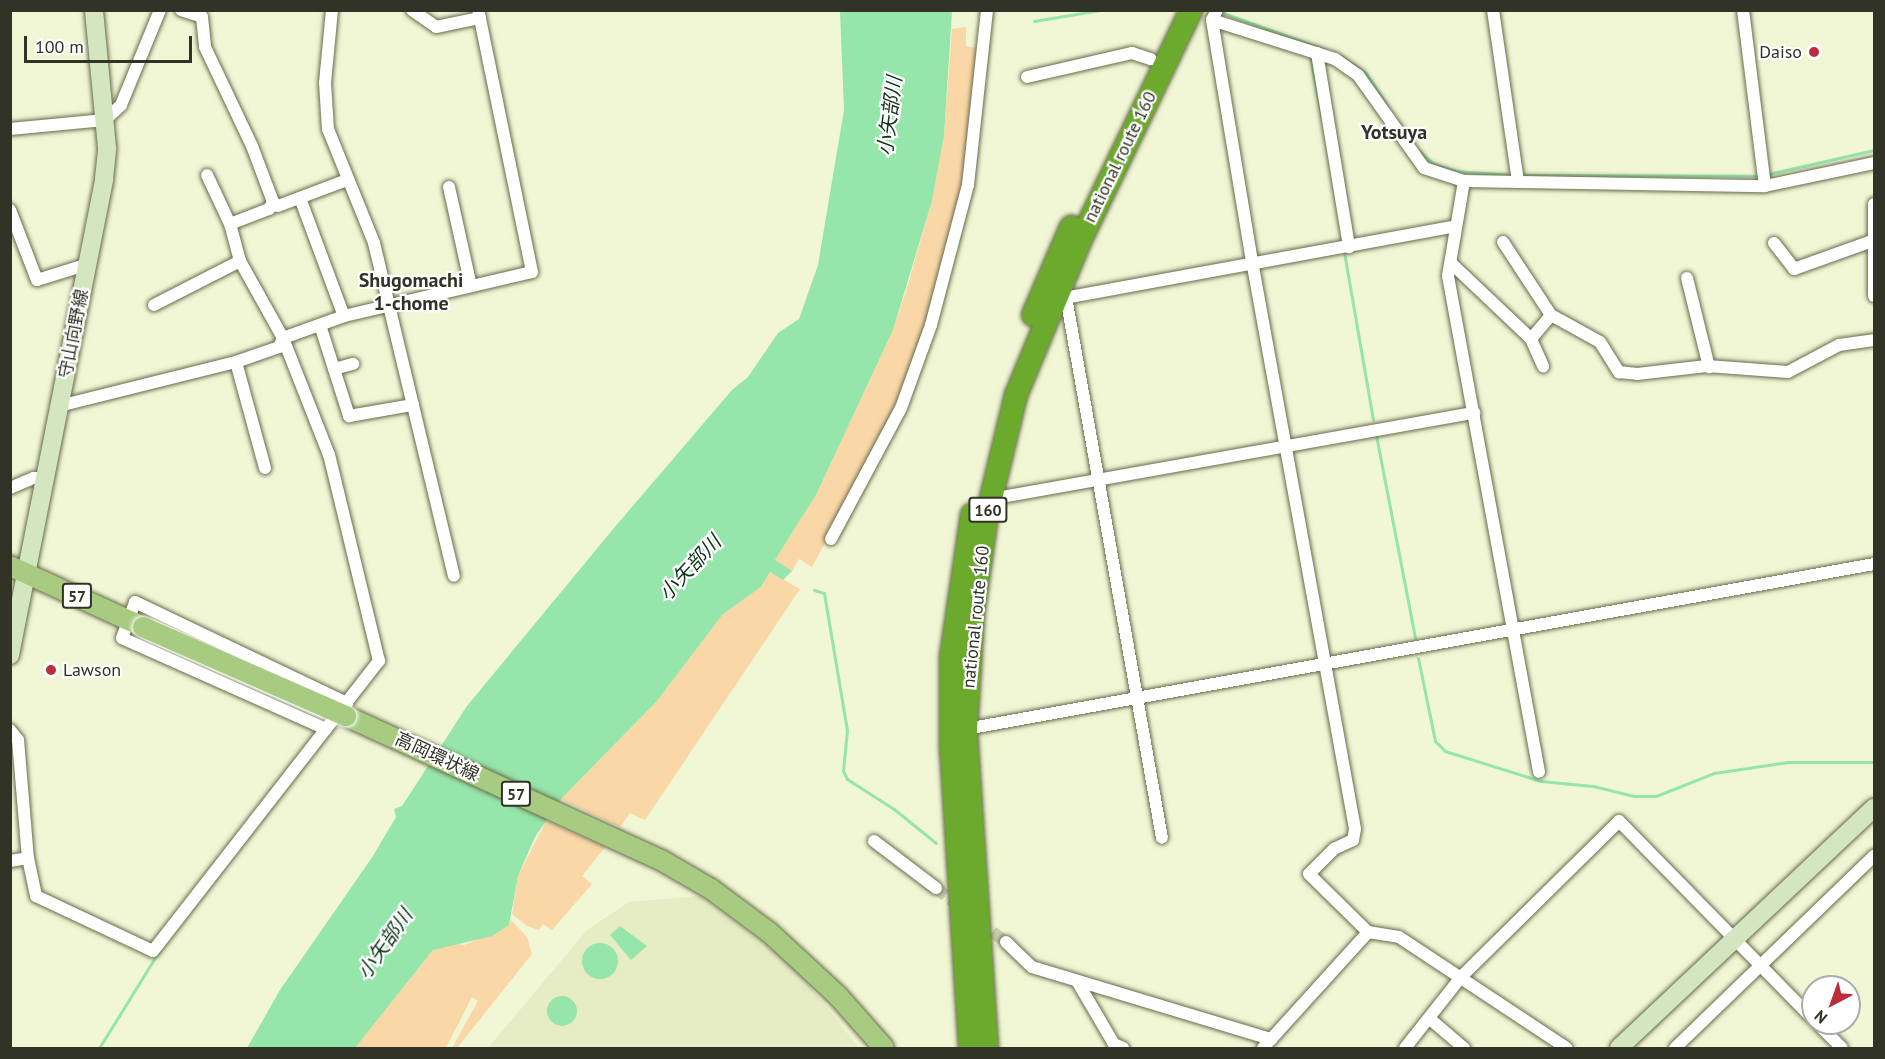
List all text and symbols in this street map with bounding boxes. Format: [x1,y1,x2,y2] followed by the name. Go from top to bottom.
[27,24,195,62] scale bar
[35,35,84,58] text: 100 m
[1759,41,1802,63] place label: Daiso
[1807,45,1821,59] marker: Daiso
[873,75,907,157] water label: 小矢部川
[1079,88,1161,226] street label: national route 160
[1361,120,1427,144] district label: Yotsuya
[359,268,463,315] district label: Shugomachi 1-chome
[55,288,93,380] street label: 守山向野線
[967,497,1009,523] road number: 160
[654,531,726,605] water label: 小矢部川
[958,545,994,689] street label: national route 160
[60,583,94,609] road number: 57
[63,659,121,681] place label: Lawson
[44,663,58,677] marker: Lawson
[392,728,482,786] street label: 高岡環状線
[500,781,532,807] road number: 57
[352,904,418,984] water label: 小矢部川
[1801,975,1861,1035] north arrow
[1810,1006,1831,1028] text: N

